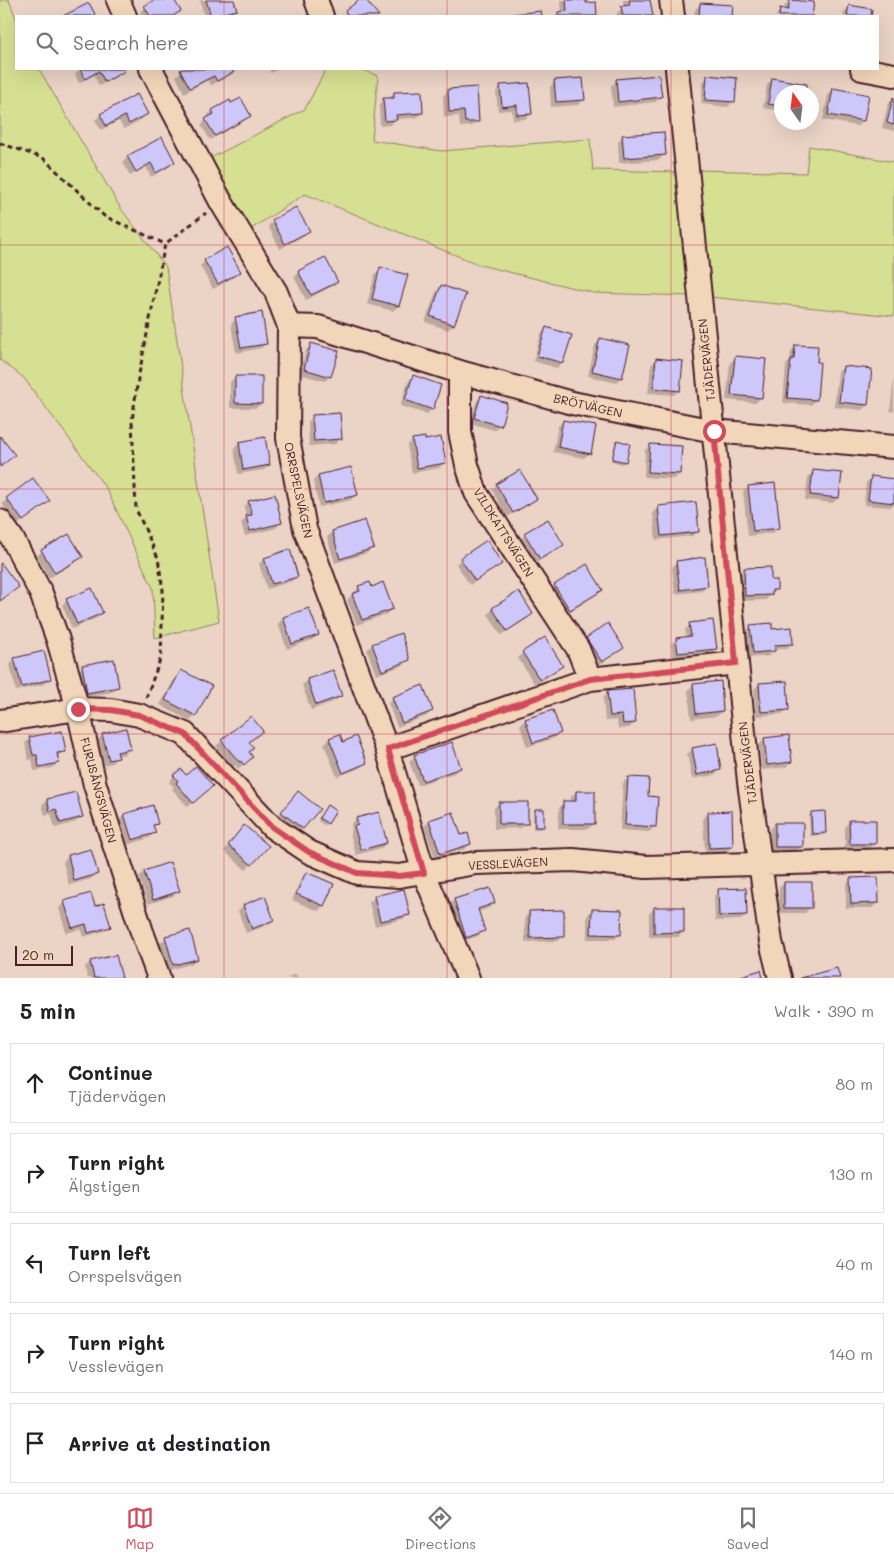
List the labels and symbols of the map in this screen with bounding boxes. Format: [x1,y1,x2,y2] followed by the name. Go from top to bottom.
[774,85,819,130] north arrow
[694,318,718,402] street label: TJÄDERVÄGEN
[552,389,624,421] street label: BRÖTVÄGEN
[703,420,726,443] route start
[281,441,317,539] street label: ORRSPELSVÄGEN
[470,484,538,580] street label: VILDKATTSVÄGEN
[67,698,90,721] route end
[734,721,760,805] street label: TJÄDERVÄGEN
[77,735,121,845] street label: FURUSÅNGSVÄGEN
[468,853,548,873] street label: VESSLEVÄGEN
[15,943,72,966] scale bar

